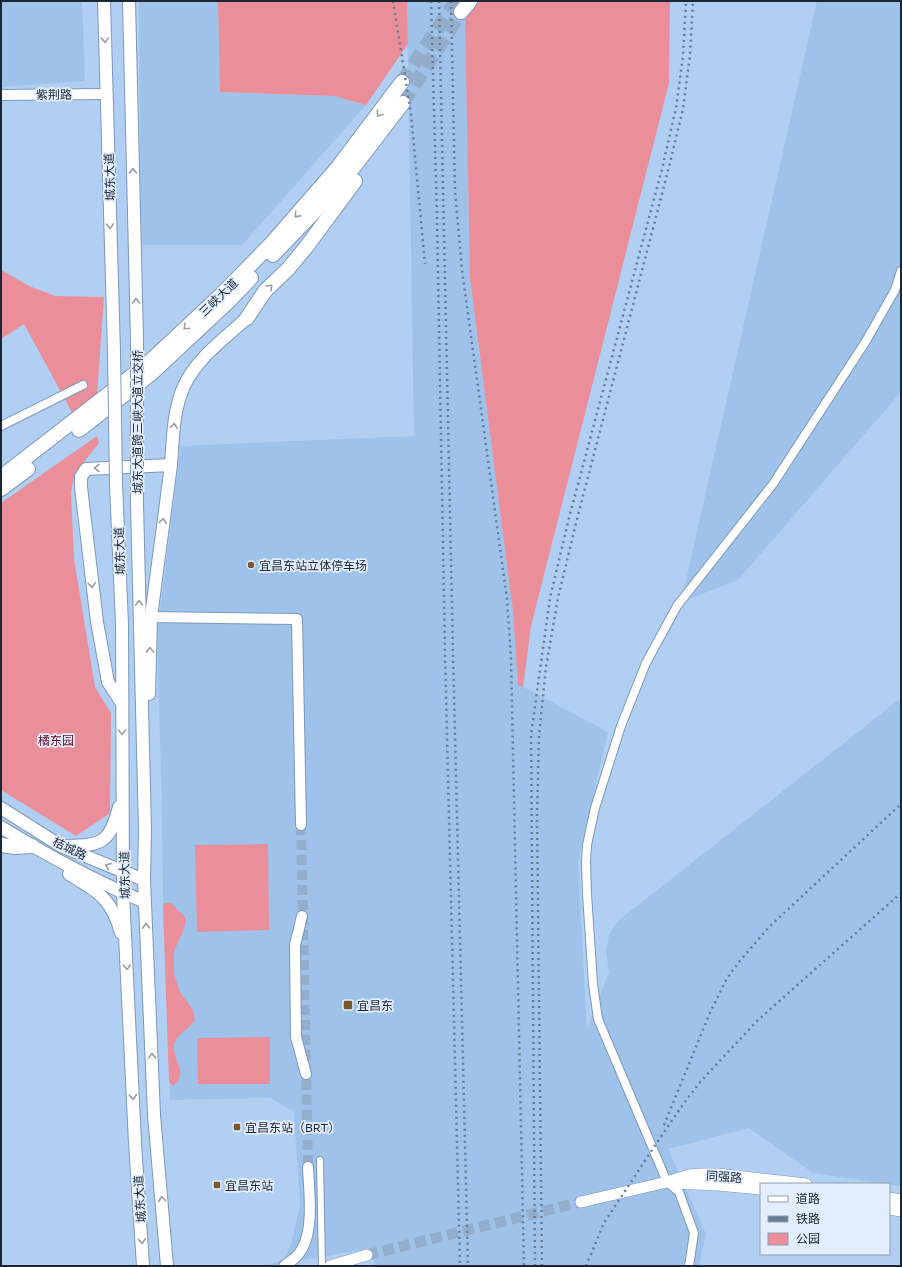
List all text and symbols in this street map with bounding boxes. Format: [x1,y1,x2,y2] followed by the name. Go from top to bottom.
[101,37,109,43] one-way arrow
[36,87,72,101] street label: 紫荆路
[376,110,384,117] one-way arrow
[101,153,117,201] street label: 城东大道
[129,168,137,174] one-way arrow
[294,210,301,217] one-way arrow
[106,223,114,229] one-way arrow
[196,275,240,319] street label: 三峡大道
[265,284,273,291] one-way arrow
[132,298,140,304] one-way arrow
[183,322,191,330] one-way arrow
[130,350,144,494] street label: 城东大道跨三峡大道立交桥
[169,423,178,429] one-way arrow
[94,464,100,473] one-way arrow
[159,517,168,524] one-way arrow
[111,527,127,575] street label: 城东大道
[259,558,367,572] place label: 宜昌东站立体停车场
[246,560,256,570] marker: 宜昌东站立体停车场
[87,582,96,588] one-way arrow
[135,600,143,606] one-way arrow
[146,647,154,653] one-way arrow
[118,729,126,735] one-way arrow
[38,733,74,747] park label: 橘东园
[51,834,89,862] street label: 桔城路
[117,851,131,899] street label: 城东大道
[104,862,111,870] one-way arrow
[142,923,151,929] one-way arrow
[123,964,131,970] one-way arrow
[357,998,393,1012] place label: 宜昌东
[342,999,354,1011] marker: 宜昌东
[148,1053,156,1059] one-way arrow
[128,1094,137,1100] one-way arrow
[245,1120,340,1134] place label: 宜昌东站（BRT）
[232,1122,242,1132] marker: 宜昌东站（BRT）
[706,1168,742,1184] street label: 同强路
[130,1175,148,1223] street label: 城东大道
[225,1178,273,1192] place label: 宜昌东站
[212,1180,222,1190] marker: 宜昌东站
[760,1183,890,1255] legend
[796,1191,820,1205] text: 道路
[157,1196,166,1202] one-way arrow
[796,1211,820,1225] text: 铁路
[796,1231,820,1245] text: 公园
[137,1238,146,1244] one-way arrow

